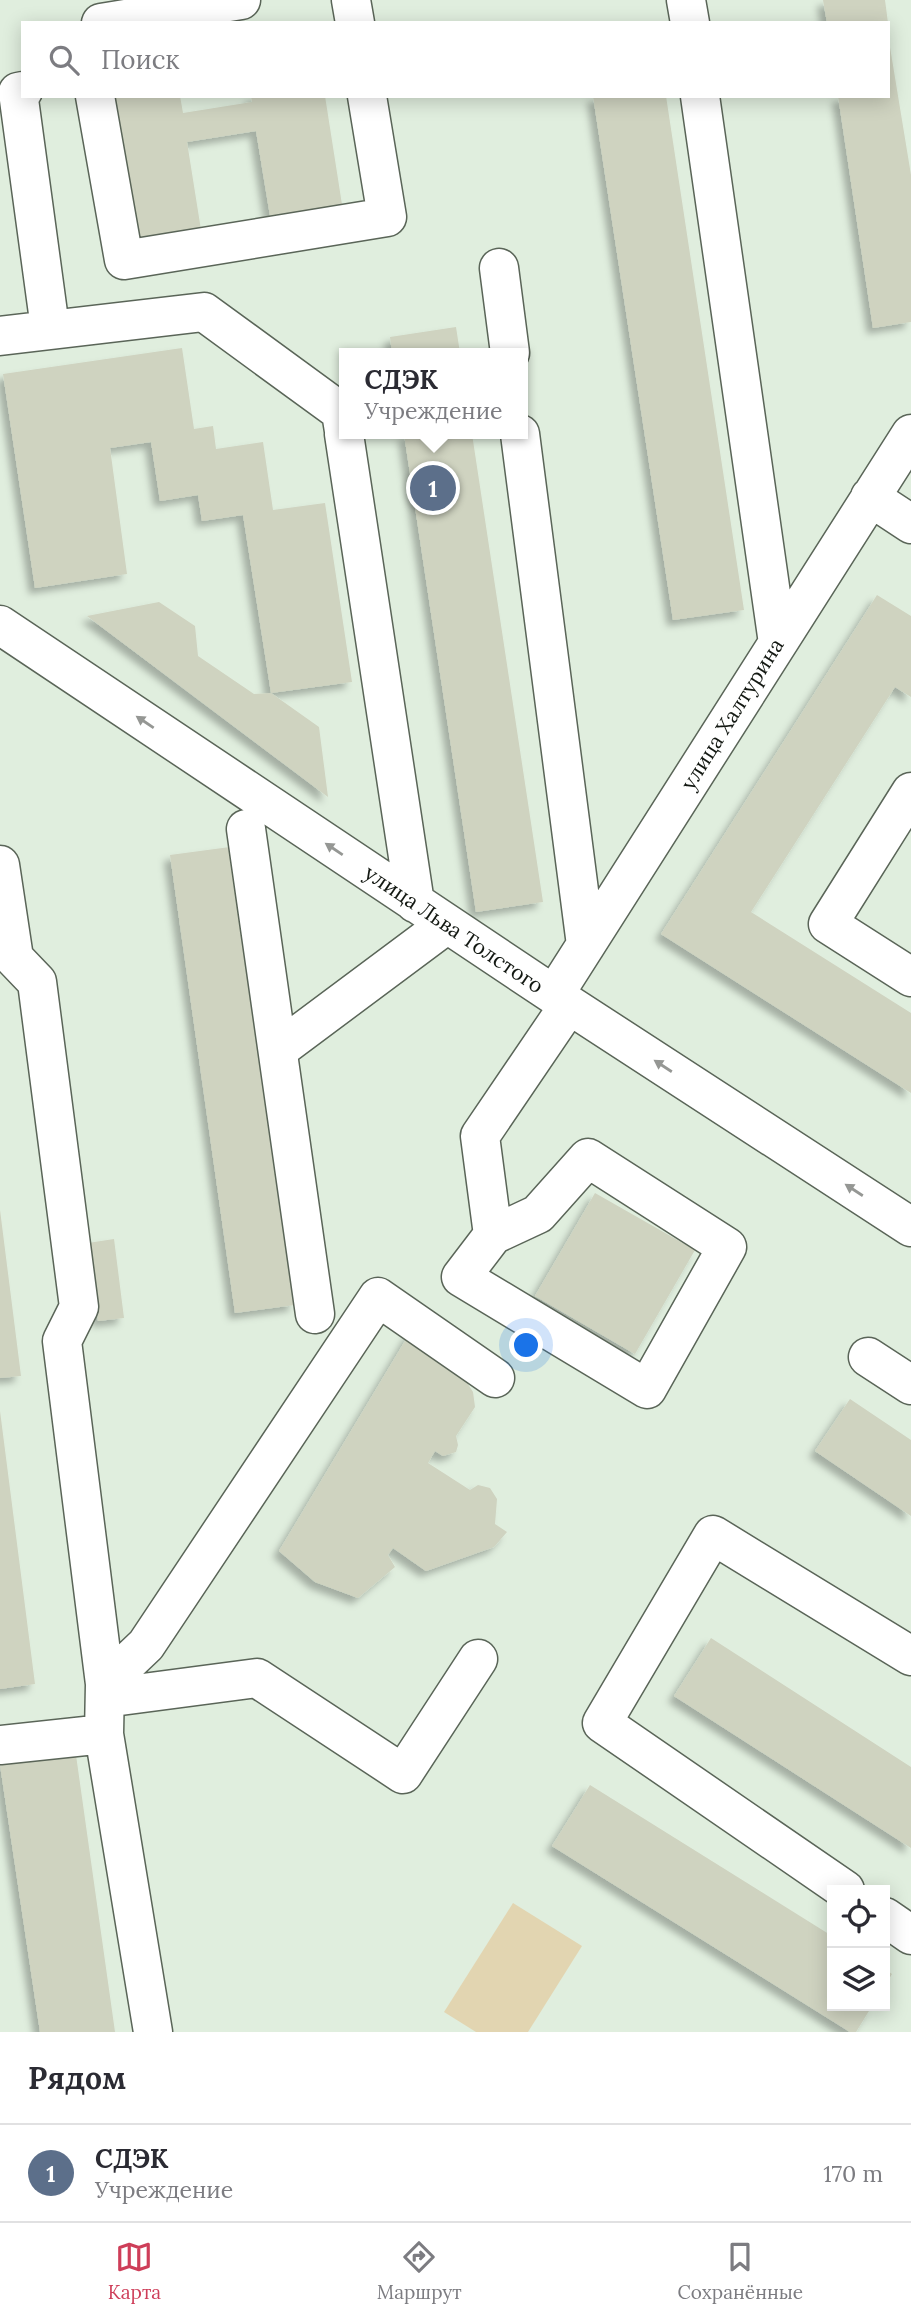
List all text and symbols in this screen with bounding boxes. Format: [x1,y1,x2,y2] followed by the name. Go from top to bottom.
[21,21,890,98] search box
[45,41,83,79] icon: search
[101,43,180,76] text: Поиск
[339,348,528,439] popup
[364,363,438,396] text: СДЭК
[364,396,503,425] text: Учреждение
[410,462,456,514] pin: 1
[674,633,790,795] street label: улица Халтурина
[135,716,155,729] one-way arrow
[325,842,343,856] one-way arrow
[359,859,549,999] street label: улица Льва Толстого
[653,1059,673,1072] one-way arrow
[844,1183,863,1196] one-way arrow
[509,1328,543,1362] your location
[827,1885,890,2011] map controls
[827,1885,890,1948] button: locate
[827,1948,890,2011] button: layers
[28,2059,126,2097] text: Рядом
[95,2142,168,2175] text: СДЭК
[46,2159,56,2188] text: 1
[823,2159,883,2188] text: 170 m
[95,2175,233,2204] text: Учреждение
[108,2238,161,2304] tab: Карта
[377,2238,462,2304] tab: Маршрут
[677,2238,803,2304] tab: Сохранённые

